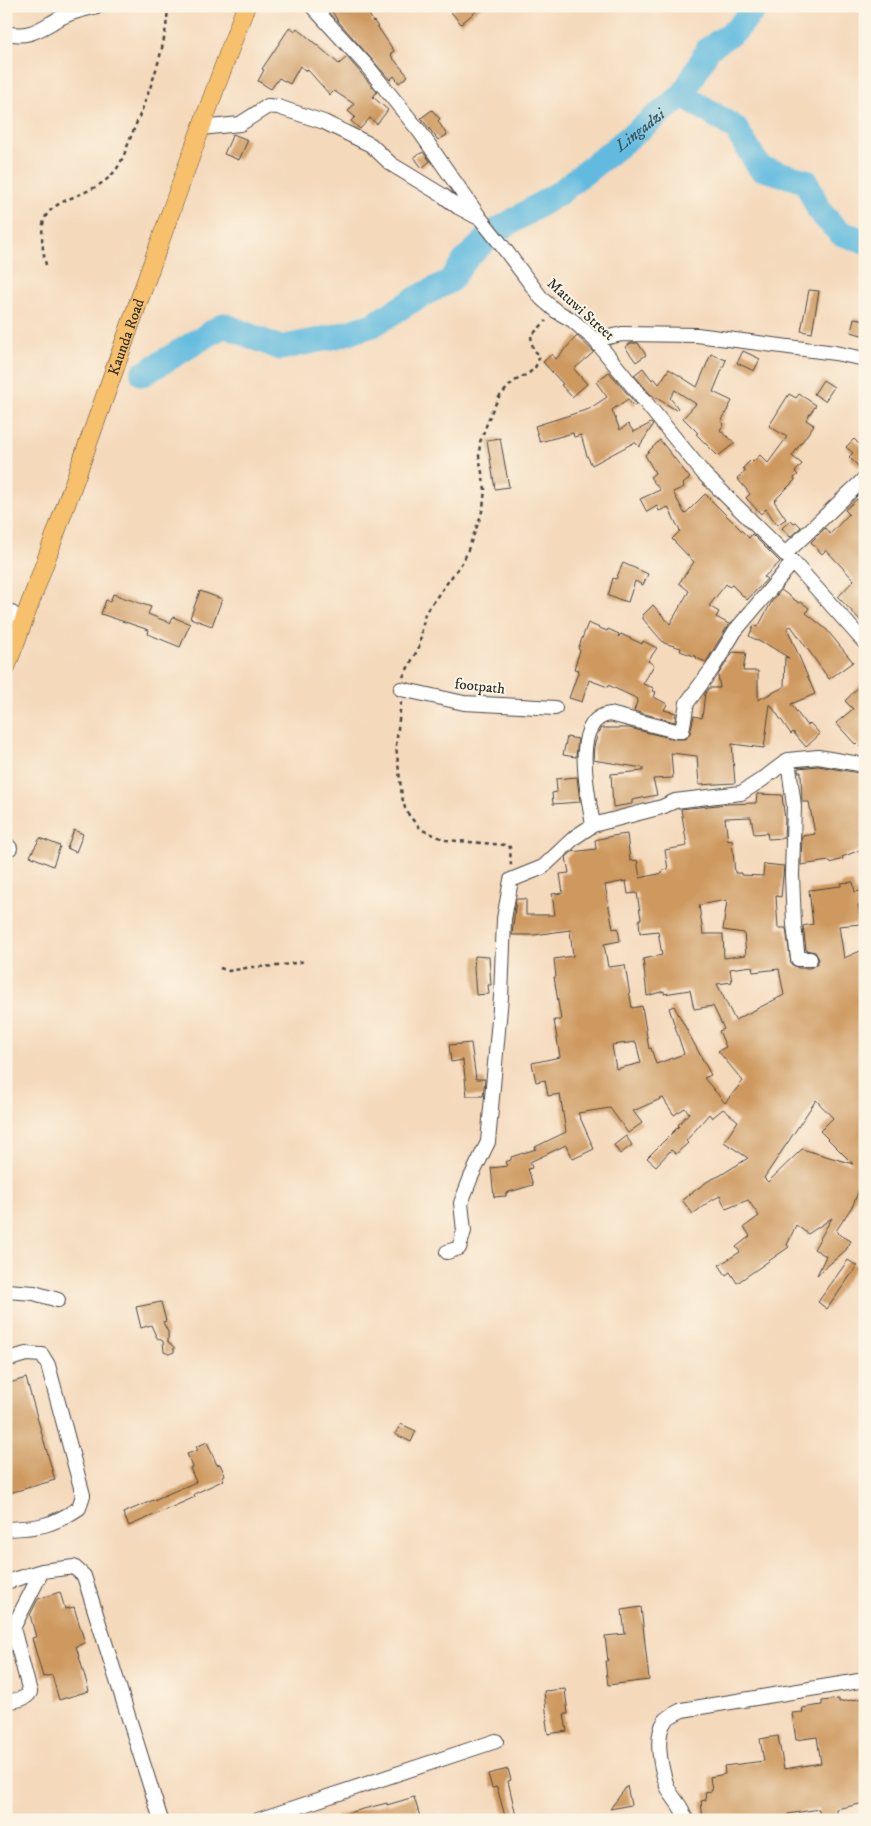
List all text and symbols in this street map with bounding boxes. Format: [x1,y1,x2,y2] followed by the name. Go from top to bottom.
[611,104,670,156] water label: Lingadzi
[543,274,618,345] street label: Matuwi Street
[104,296,149,378] street label: Kaunda Road
[454,674,506,699] street label: footpath

